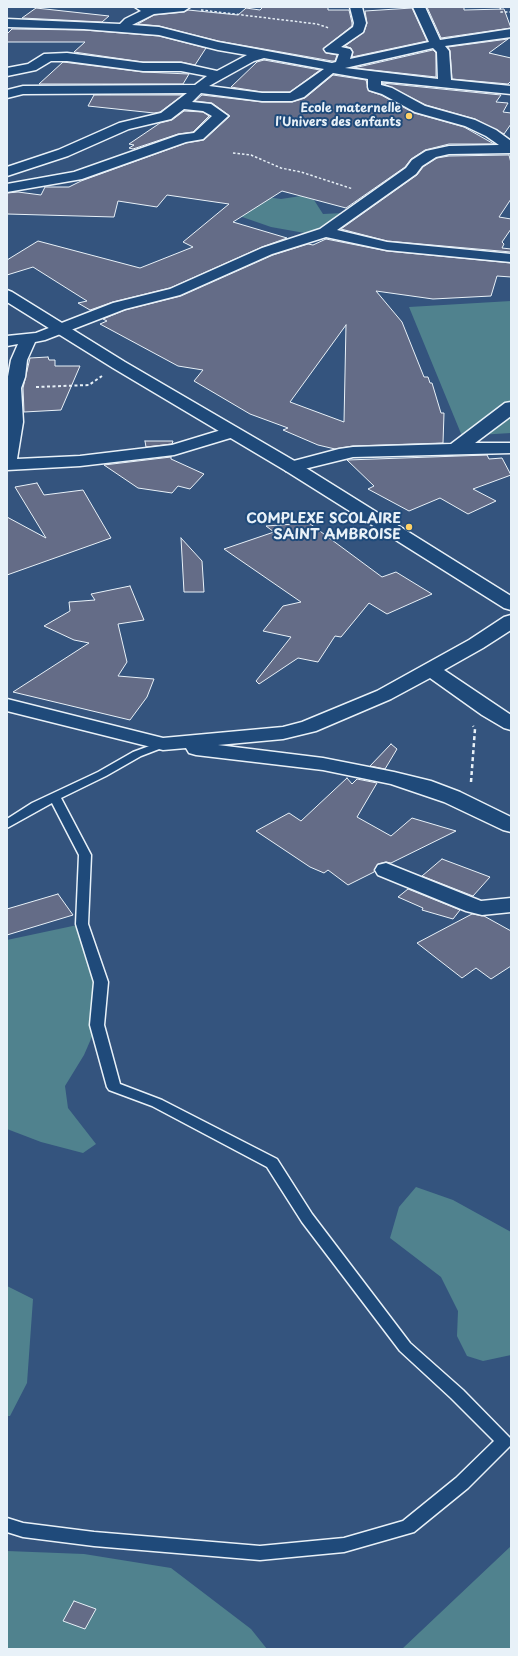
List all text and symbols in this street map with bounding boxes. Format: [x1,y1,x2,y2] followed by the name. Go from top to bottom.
[275,102,401,130] place label: Ecole maternelle l'Univers des enfants
[404,111,414,121] marker: Ecole maternelle l'Univers des enfants
[246,511,401,544] place label: COMPLEXE SCOLAIRE SAINT AMBROISE
[404,522,414,532] marker: COMPLEXE SCOLAIRE SAINT AMBROISE

